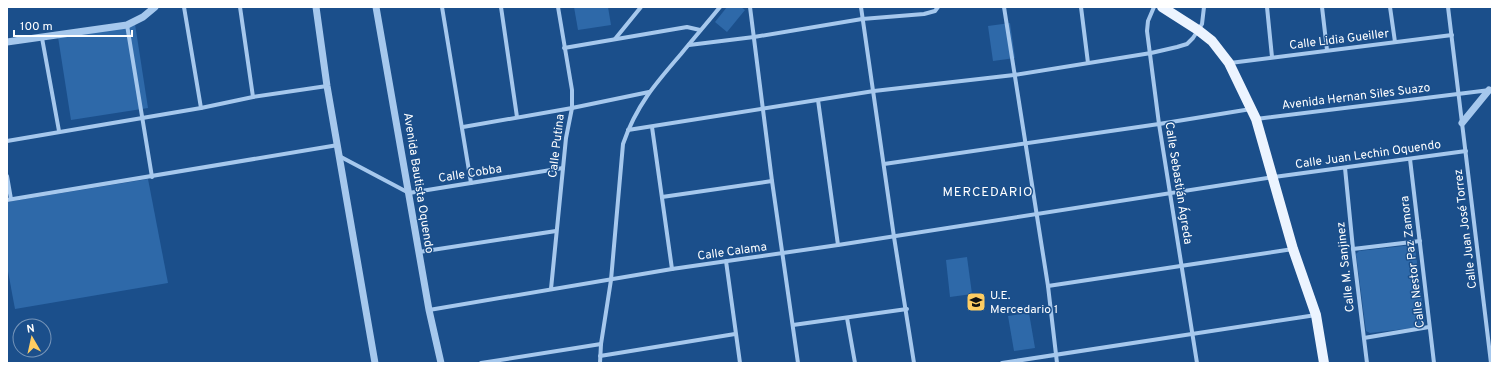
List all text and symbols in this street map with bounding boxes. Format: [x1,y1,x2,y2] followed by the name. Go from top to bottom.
[14,12,132,38] scale bar
[20,19,53,35] text: 100 m
[1288,26,1390,54] street label: Calle Lidia Gueiller
[1281,80,1432,114] street label: Avenida Hernan Siles Suazo
[399,112,437,255] street label: Avenida Bautista Oquendo
[545,113,569,179] street label: Calle Putina
[1160,121,1196,245] street label: Calle Sebastián Ágreda
[1294,137,1442,173] street label: Calle Juan Lechin Oquendo
[437,161,503,187] street label: Calle Cobba
[1451,168,1481,290] street label: Calle Juan José Torrez
[942,185,1034,201] district label: MERCEDARIO
[1397,195,1429,329] street label: Calle Nestor Paz Zamora
[1333,221,1359,313] street label: Calle M. Sanjinez
[696,239,768,265] street label: Calle Calama
[990,288,1058,318] place label: U.E. Mercedario 1
[965,291,987,313] school or university icon: U.E. Mercedario 1
[12,318,52,358] north arrow
[26,322,36,337] text: N

